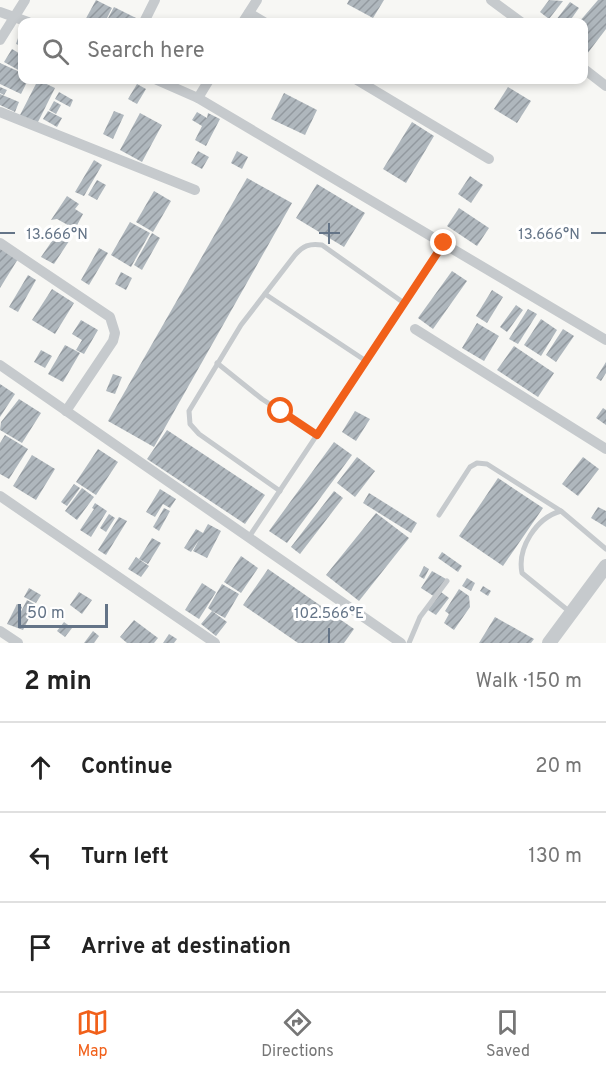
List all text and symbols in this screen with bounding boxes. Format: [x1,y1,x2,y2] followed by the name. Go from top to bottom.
[18,18,588,84] search box
[39,35,72,68] icon: search
[87,38,205,65] text: Search here
[26,226,88,245] text: 13.666°N
[518,226,580,245] text: 13.666°N
[430,229,456,255] route end
[267,397,293,423] route start
[18,601,108,628] scale bar
[27,604,65,624] text: 50 m
[294,605,364,624] text: 102.566°E
[24,666,92,699] text: 2 min
[476,669,582,695] text: Walk · 150 m
[24,751,57,784] icon: ahead
[81,754,172,781] text: Continue
[535,754,582,780] text: 20 m
[24,841,57,874] icon: left
[81,844,169,871] text: Turn left
[528,844,582,870] text: 130 m
[24,931,57,964] icon: arrive
[81,934,291,961] text: Arrive at destination
[76,1006,109,1062] tab: Map
[261,1006,334,1062] tab: Directions
[486,1006,530,1062] tab: Saved

